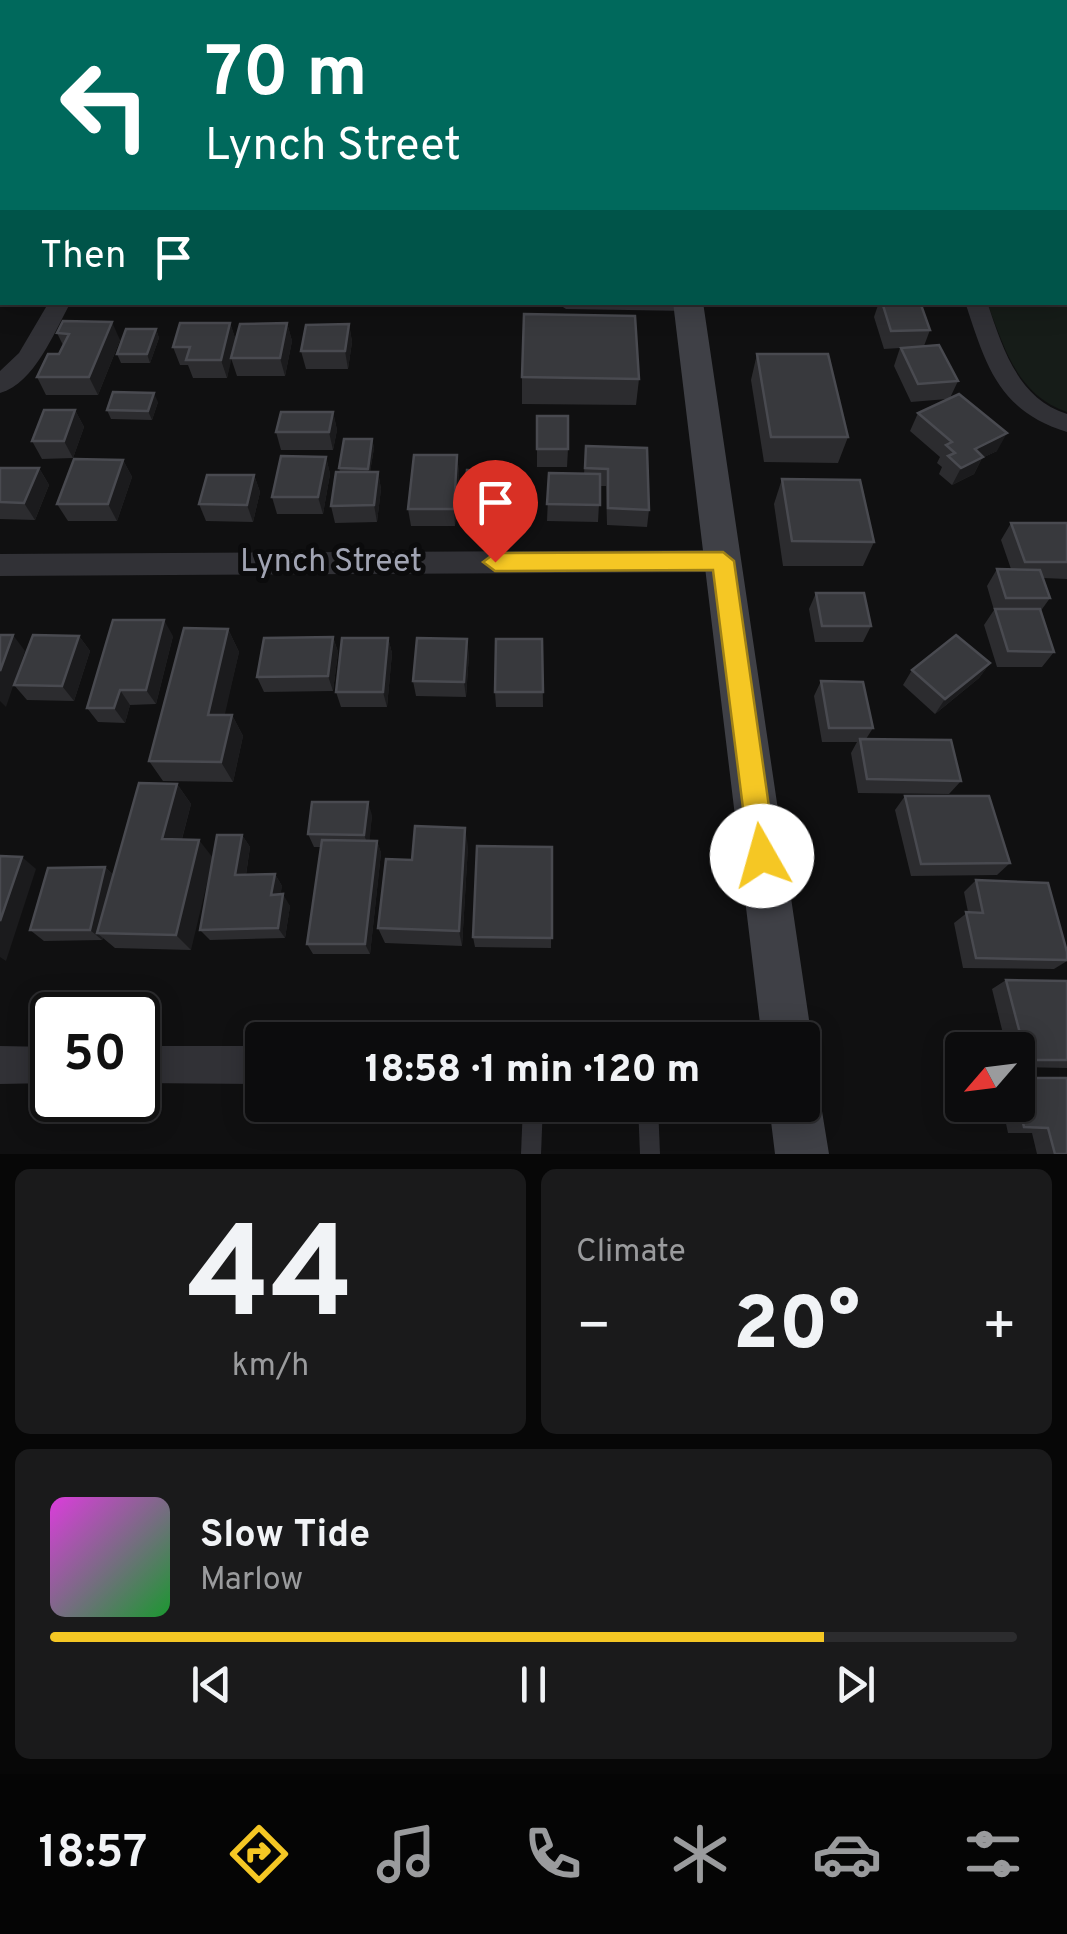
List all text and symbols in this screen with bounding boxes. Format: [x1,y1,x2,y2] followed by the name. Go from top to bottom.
[205,32,368,121] text: 70 m
[40,40,170,170] icon: left
[205,119,461,176] text: Lynch Street
[146,230,201,285] icon: arrive
[40,233,126,282] text: Then
[453,460,538,563] pin
[468,475,523,530] icon: arrive
[240,543,422,583] street label: Lynch Street
[710,804,814,908] position arrow
[30,992,160,1122] speed limit sign: 50
[945,1032,1035,1122] north arrow
[945,1032,1035,1122] map controls
[365,1047,700,1096] text: 18:58 · 1 min · 120 m
[187,1199,354,1364] text: 44
[576,1233,686,1273] text: Climate
[733,1281,860,1376] text: 20°
[576,1294,611,1364] text: −
[982,1294,1017,1364] text: +
[232,1347,309,1387] text: km/h
[200,1512,370,1561] text: Slow Tide
[200,1561,303,1601] text: Marlow
[184,1657,239,1712] icon: previous
[506,1657,561,1712] icon: pause
[828,1657,883,1712] icon: next
[224,1819,294,1889] icon: directions
[371,1819,441,1889] icon: music
[518,1819,588,1889] icon: phone
[665,1819,735,1889] icon: climate
[812,1819,882,1889] icon: car
[958,1819,1028,1889] icon: filters
[38,1826,147,1883] text: 18:57

